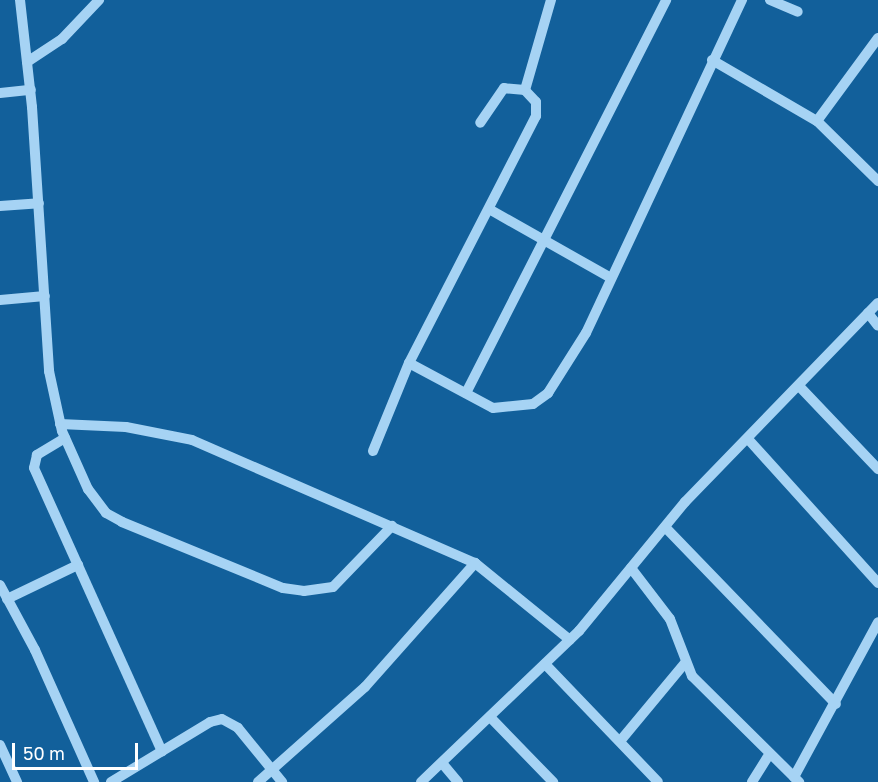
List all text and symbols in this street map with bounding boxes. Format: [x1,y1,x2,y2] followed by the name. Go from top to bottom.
[15,731,141,769] scale bar
[23,742,65,764] text: 50 m

